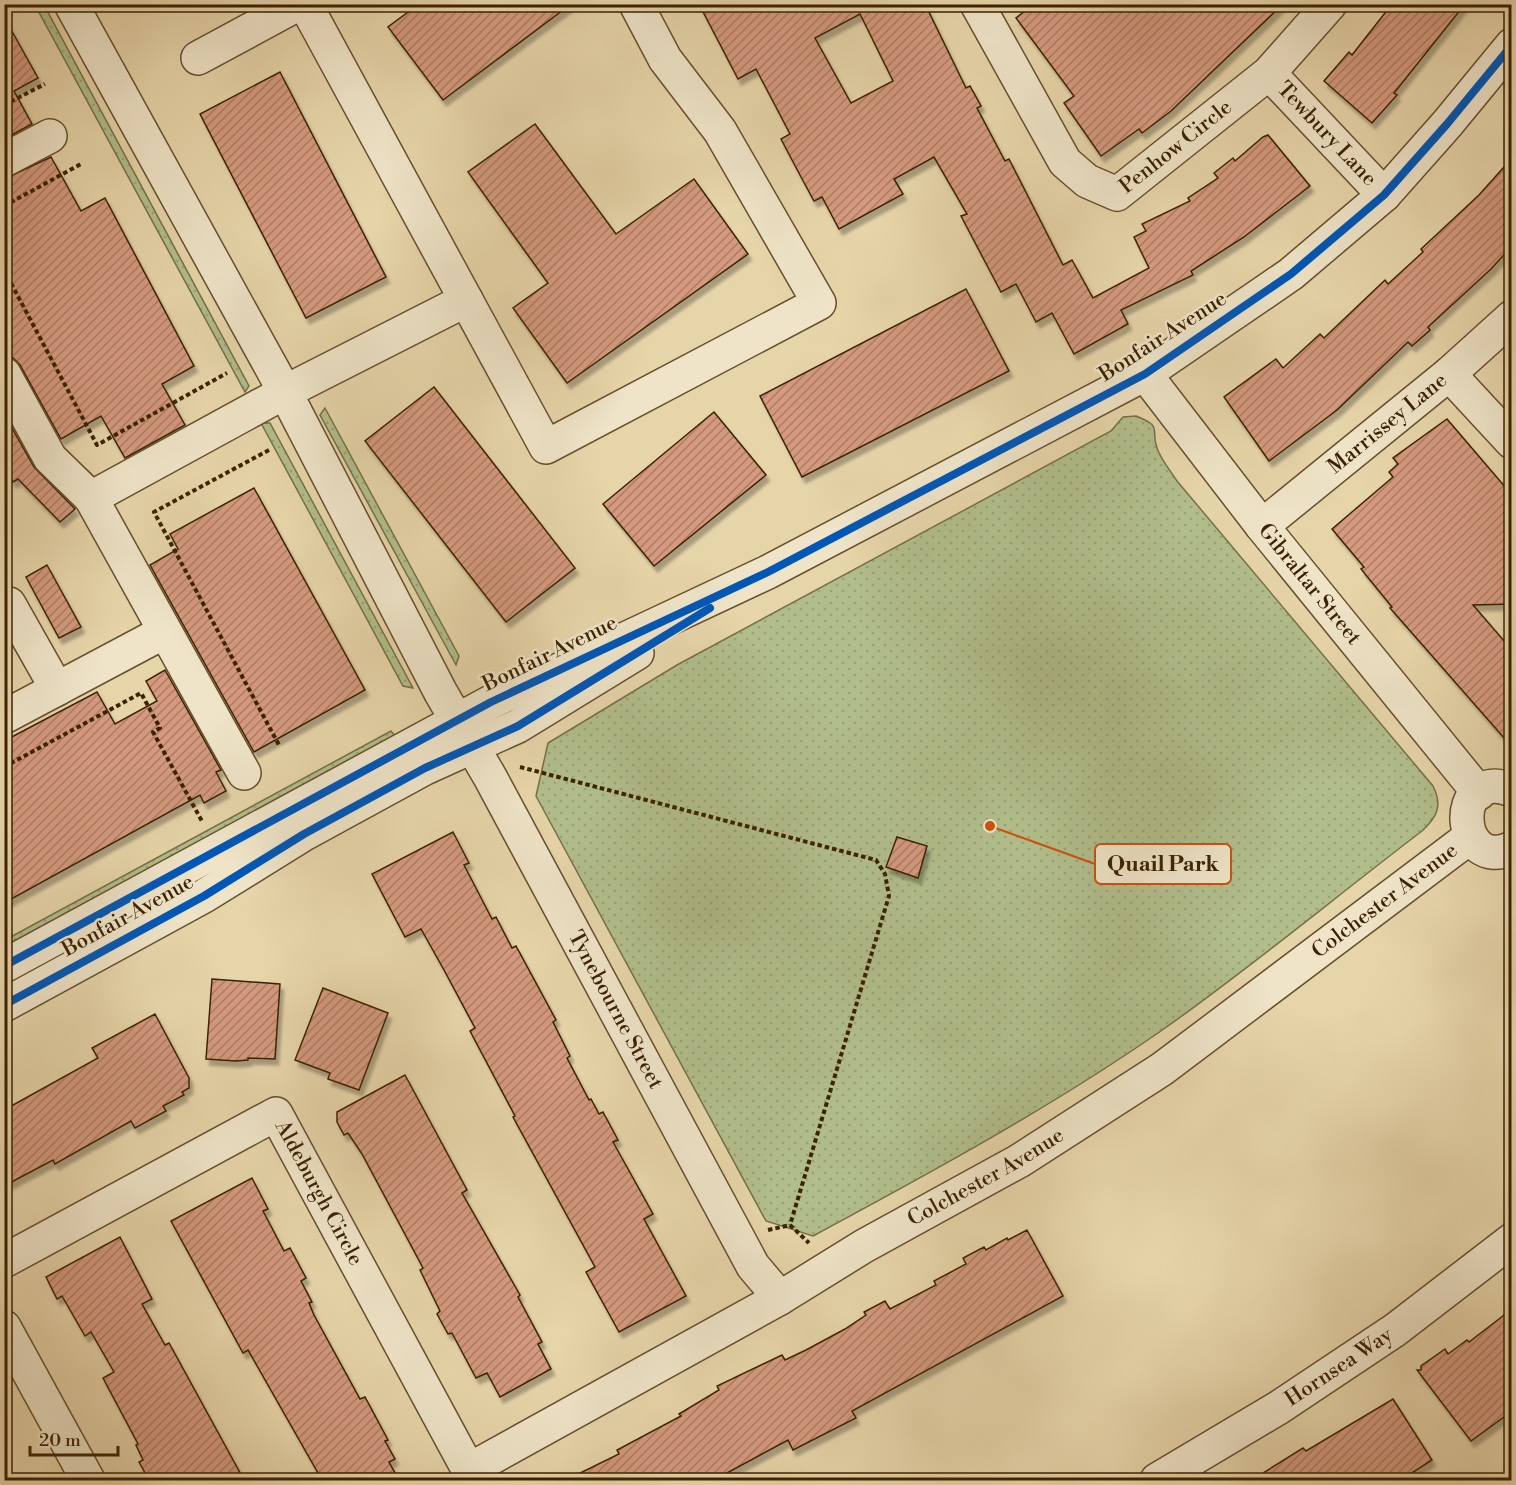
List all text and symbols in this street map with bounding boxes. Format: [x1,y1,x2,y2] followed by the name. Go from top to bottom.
[1271,76,1382,192] street label: Tewbury Lane
[1115,94,1237,200] street label: Penhow Circle
[1093,286,1232,388] street label: Bonfair Avenue
[1323,368,1453,480] street label: Marrissey Lane
[1252,518,1367,651] street label: Gibraltar Street
[477,610,622,698] street label: Bonfair Avenue
[1307,838,1463,964] street label: Colchester Avenue
[1095,844,1231,884] callout: Quail Park
[1107,851,1219,878] text: Quail Park
[57,869,199,963] street label: Bonfair Avenue
[562,926,669,1094] street label: Tynebourne Street
[268,1115,369,1270] street label: Aldeburgh Circle
[903,1122,1069,1232] street label: Colchester Avenue
[1280,1322,1398,1413] street label: Hornsea Way
[30,1419,118,1457] scale bar
[39,1429,81,1452] text: 20 m

